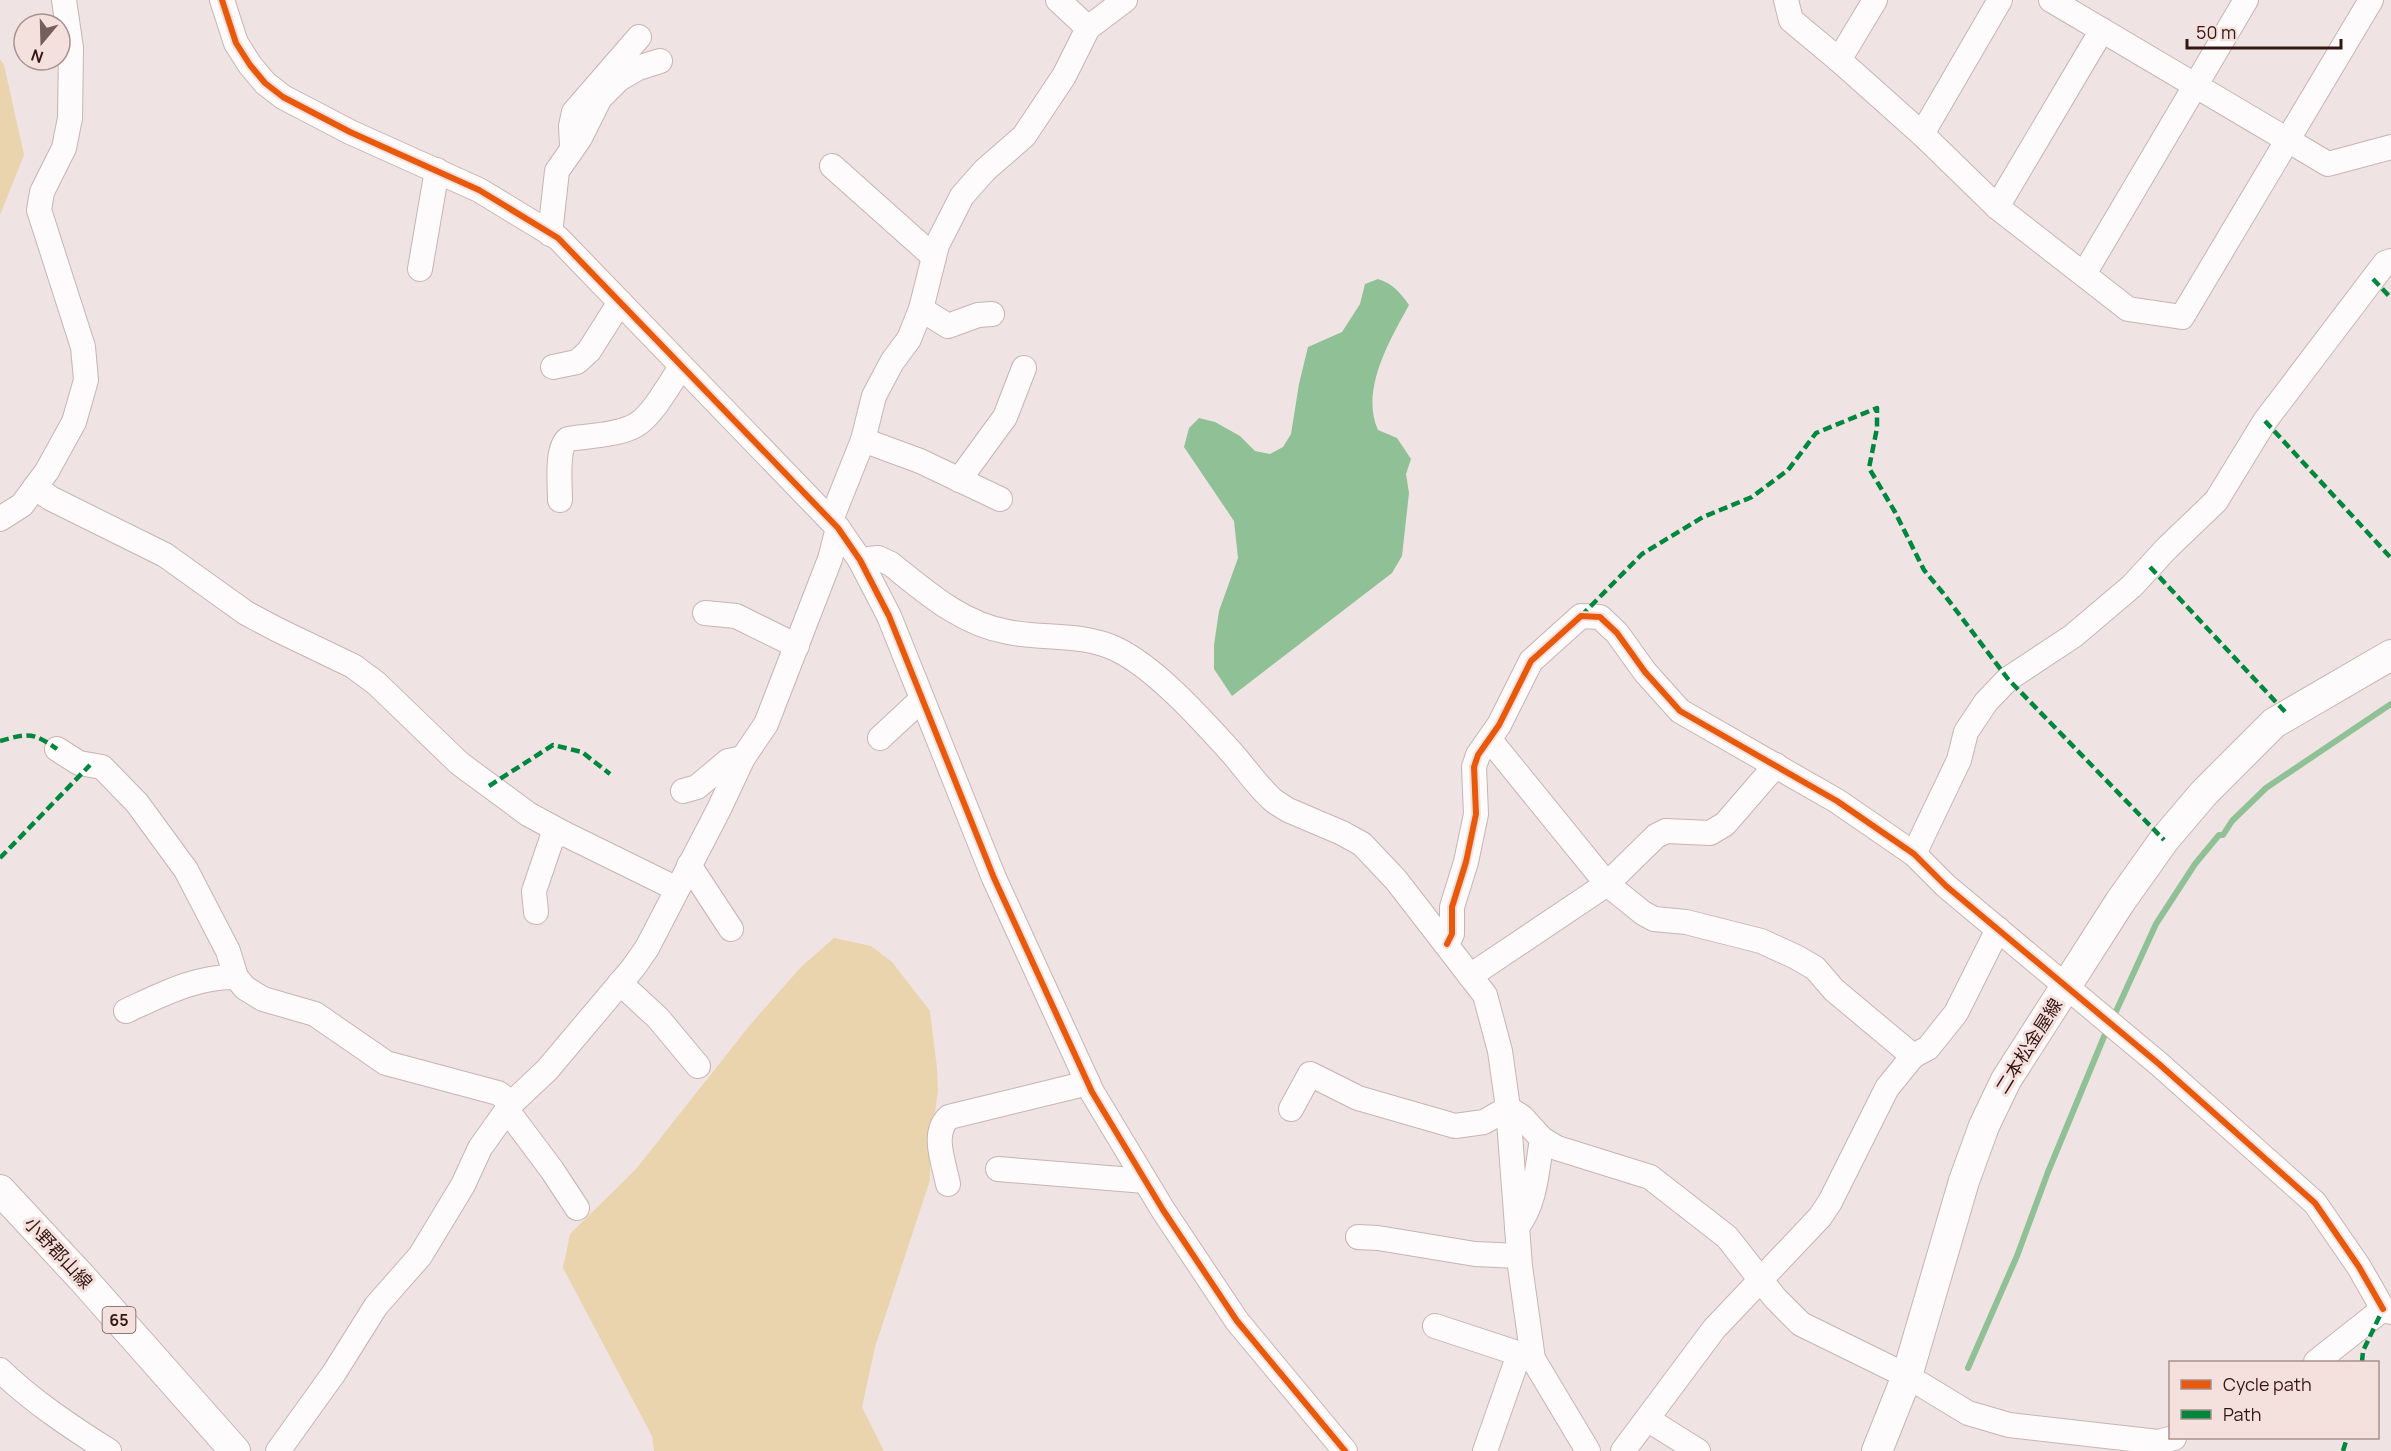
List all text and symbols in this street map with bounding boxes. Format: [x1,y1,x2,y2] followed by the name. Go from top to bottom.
[12,12,72,72] north arrow
[2187,12,2342,50] scale bar
[2196,20,2236,44] text: 50 m
[28,44,46,68] text: N
[1989,993,2067,1098] street label: 二本松金屋線
[19,1211,98,1293] street label: 小野郡山線
[102,1307,136,1333] road number: 65
[2169,1361,2379,1439] legend
[2223,1372,2312,1396] text: Cycle path
[2223,1402,2261,1426] text: Path

